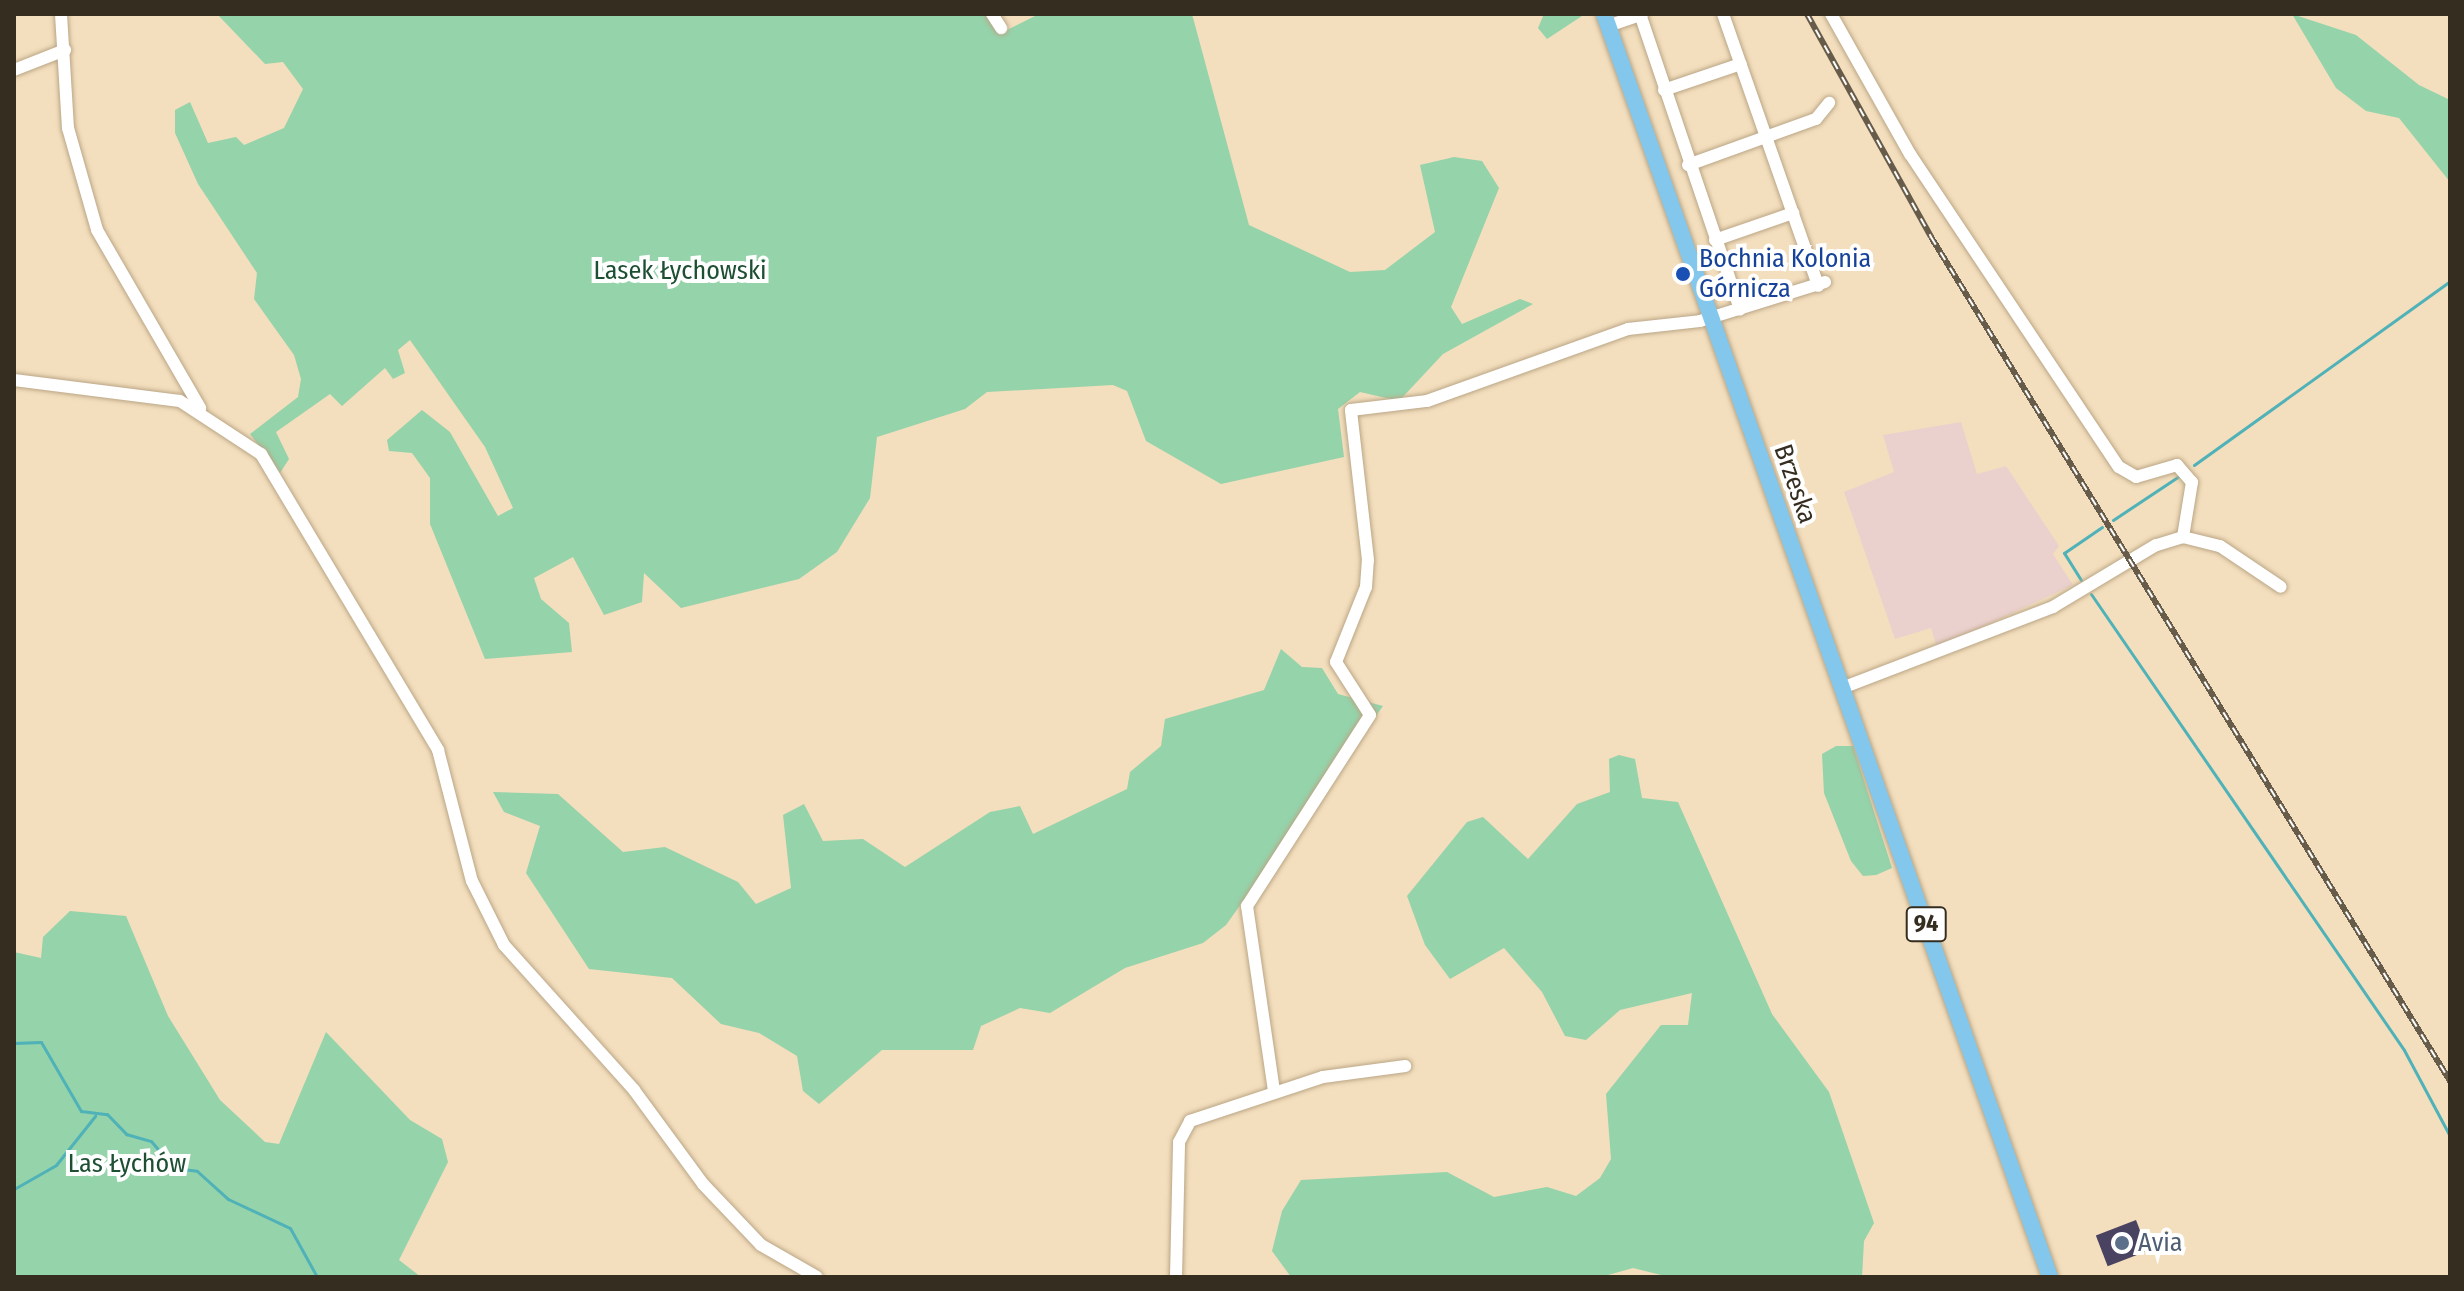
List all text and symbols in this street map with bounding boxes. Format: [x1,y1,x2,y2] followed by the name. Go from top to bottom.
[1699,243,1871,304] place label: Bochnia Kolonia Górnicza
[593,255,767,287] park label: Lasek Łychowski
[1674,265,1692,283] marker: Bochnia Kolonia Górnicza
[1767,440,1823,528] street label: Brzeska
[1904,904,1948,944] road number: 94
[68,1148,186,1180] park label: Las Łychów
[2138,1227,2183,1259] place label: Avia
[2113,1234,2131,1252] marker: Avia

